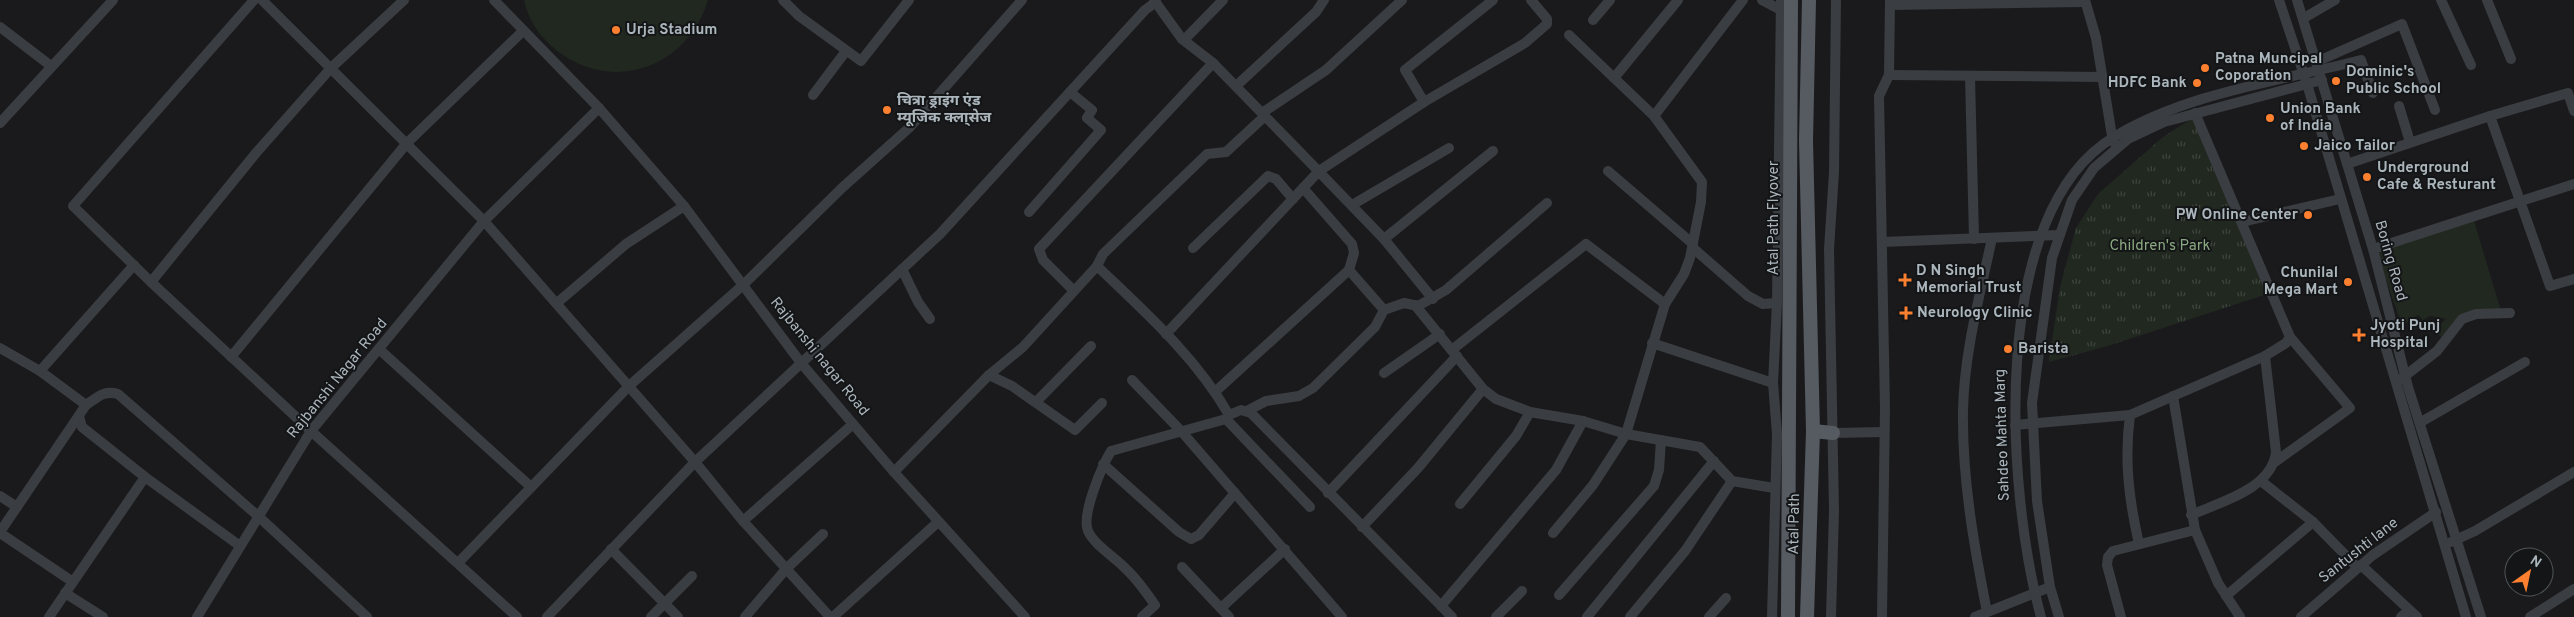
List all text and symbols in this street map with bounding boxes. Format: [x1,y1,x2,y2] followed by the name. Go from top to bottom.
[626,21,717,40] place label: Urja Stadium
[610,24,622,36] marker: Urja Stadium
[2215,50,2322,86] place label: Patna Muncipal Coporation
[2199,62,2211,74] marker: Patna Muncipal Coporation
[2346,63,2441,99] place label: Dominic's Public School
[2108,74,2187,93] place label: HDFC Bank
[2330,75,2342,87] marker: Dominic's Public School
[2191,77,2203,89] marker: HDFC Bank
[897,92,993,128] place label: चित्रा ड्राइंग एंड म्यूजिक क्ला्सेज
[2280,100,2361,136] place label: Union Bank of India
[881,104,893,116] marker: चित्रा ड्राइंग एंड म्यूजिक क्ला्सेज
[2264,112,2276,124] marker: Union Bank of India
[2314,137,2396,156] place label: Jaico Tailor
[2298,140,2310,152] marker: Jaico Tailor
[2377,159,2496,195] place label: Underground Cafe & Resturant
[1765,160,1784,276] street label: Atal Path Flyover
[2361,171,2373,183] marker: Underground Cafe & Resturant
[2176,206,2299,225] place label: PW Online Center
[2302,209,2314,221] marker: PW Online Center
[2369,218,2411,304] street label: Boring Road
[2109,237,2211,256] park label: Children's Park
[1916,262,2021,298] place label: D N Singh Memorial Trust
[2264,264,2338,300] place label: Chunilal Mega Mart
[1898,273,1912,287] marker: D N Singh Memorial Trust
[2342,276,2354,288] marker: Chunilal Mega Mart
[765,294,873,420] street label: Rajbanshi nagar Road
[1917,304,2033,323] place label: Neurology Clinic
[1899,306,1913,320] marker: Neurology Clinic
[284,315,392,443] street label: Rajbanshi Nagar Road
[2370,317,2440,353] place label: Jyoti Punj Hospital
[2352,328,2366,342] marker: Jyoti Punj Hospital
[2018,340,2069,359] place label: Barista
[2002,343,2014,355] marker: Barista
[1991,368,2015,502] street label: Sahdeo Mahta Marg
[1785,493,1805,555] street label: Atal Path
[2315,514,2403,588] street label: Santushti lane
[2504,547,2554,597] north arrow
[2526,552,2544,572] text: N

